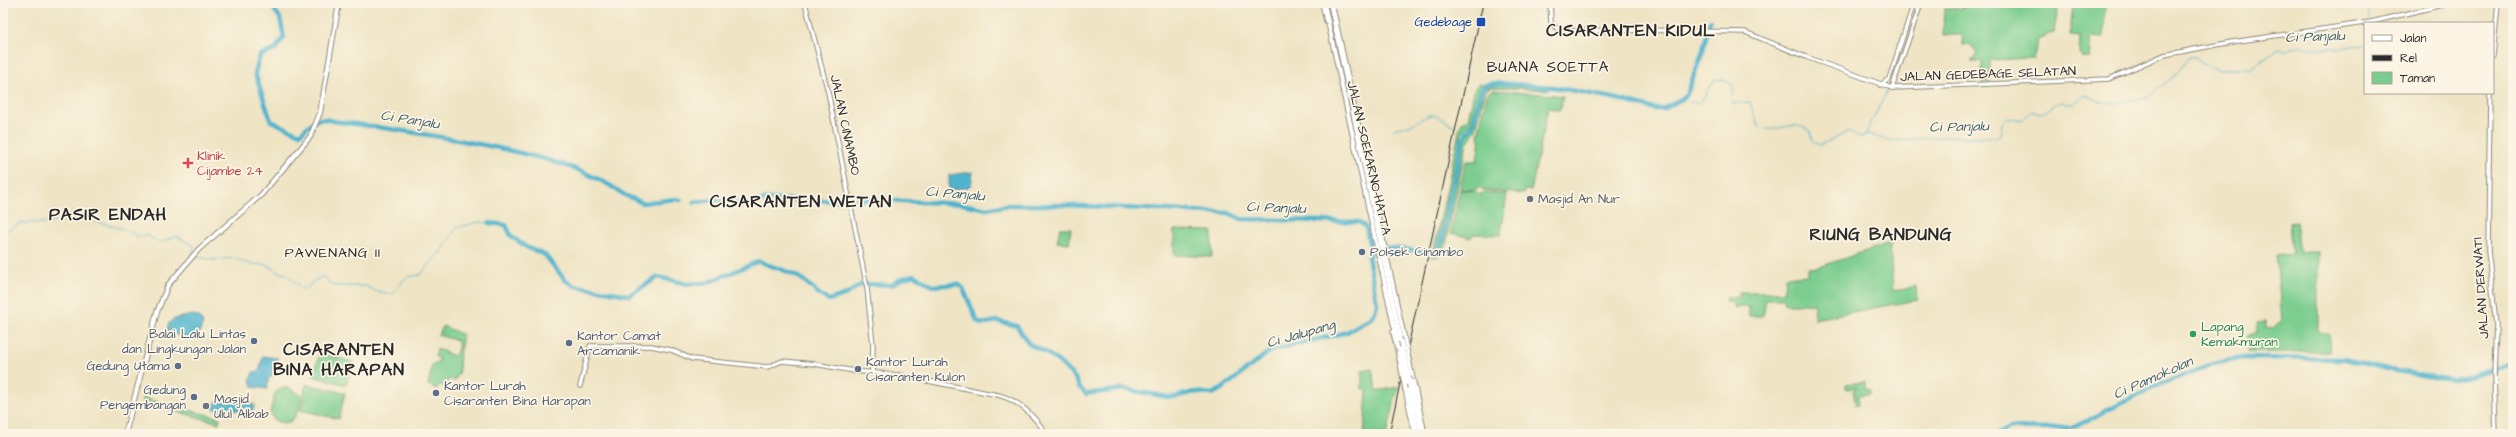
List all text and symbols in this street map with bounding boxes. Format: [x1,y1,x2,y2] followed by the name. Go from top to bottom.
[1415,13,1472,32] place label: Gedebage
[1475,16,1487,28] marker: Gedebage
[1546,19,1716,43] district label: CISARANTEN KIDUL
[2364,22,2494,94] legend
[2285,26,2346,48] water label: Ci Panjalu
[2400,30,2426,47] text: Jalan
[2400,50,2417,67] text: Rel
[1487,57,1609,78] district label: BUANA SOETTA
[1900,62,2076,86] street label: JALAN GEDEBAGE SELATAN
[2400,70,2435,87] text: Taman
[826,73,864,177] street label: JALAN CINAMBO
[1342,79,1396,238] street label: JALAN SOEKARNO-HATTA
[379,105,442,135] water label: Ci Panjalu
[1929,116,1990,138] water label: Ci Panjalu
[197,147,263,180] place label: Klinik Cijambe 24
[182,157,194,169] marker: Klinik Cijambe 24
[924,181,986,207] water label: Ci Panjalu
[710,190,892,214] district label: CISARANTEN WETAN
[1538,190,1620,208] place label: Masjid An Nur
[1525,194,1535,204] marker: Masjid An Nur
[1246,197,1307,219] water label: Ci Panjalu
[49,203,167,227] district label: PASIR ENDAH
[1809,223,1953,247] district label: RIUNG BANDUNG
[2468,237,2494,339] street label: JALAN DERWATI
[285,243,381,263] district label: PAWENANG II
[1370,243,1464,261] place label: Polsek Cinambo
[1357,247,1367,257] marker: Polsek Cinambo
[1264,314,1338,353] water label: Ci Jalupang
[2201,318,2278,351] place label: Lapang Kemakmuran
[122,325,246,359] place label: Balai Lalu Lintas dan Lingkungan Jalan
[577,327,661,360] place label: Kantor Camat Arcamanik
[2188,329,2198,339] marker: Lapang Kemakmuran
[249,336,259,346] marker: Balai Lalu Lintas dan Lingkungan Jalan
[273,338,405,382] district label: CISARANTEN BINA HARAPAN
[564,338,574,348] marker: Kantor Camat Arcamanik
[2110,351,2197,404] water label: Ci Pamokolan
[866,353,965,386] place label: Kantor Lurah Cisaranten Kulon
[86,357,170,376] place label: Gedung Utama
[173,361,183,371] marker: Gedung Utama
[853,364,863,374] marker: Kantor Lurah Cisaranten Kulon
[444,377,591,410] place label: Kantor Lurah Cisaranten Bina Harapan
[100,381,186,415] place label: Gedung Pengembangan
[431,388,441,398] marker: Kantor Lurah Cisaranten Bina Harapan
[214,390,269,423] place label: Masjid Ulul Albab
[189,392,199,402] marker: Gedung Pengembangan
[201,401,211,411] marker: Masjid Ulul Albab

